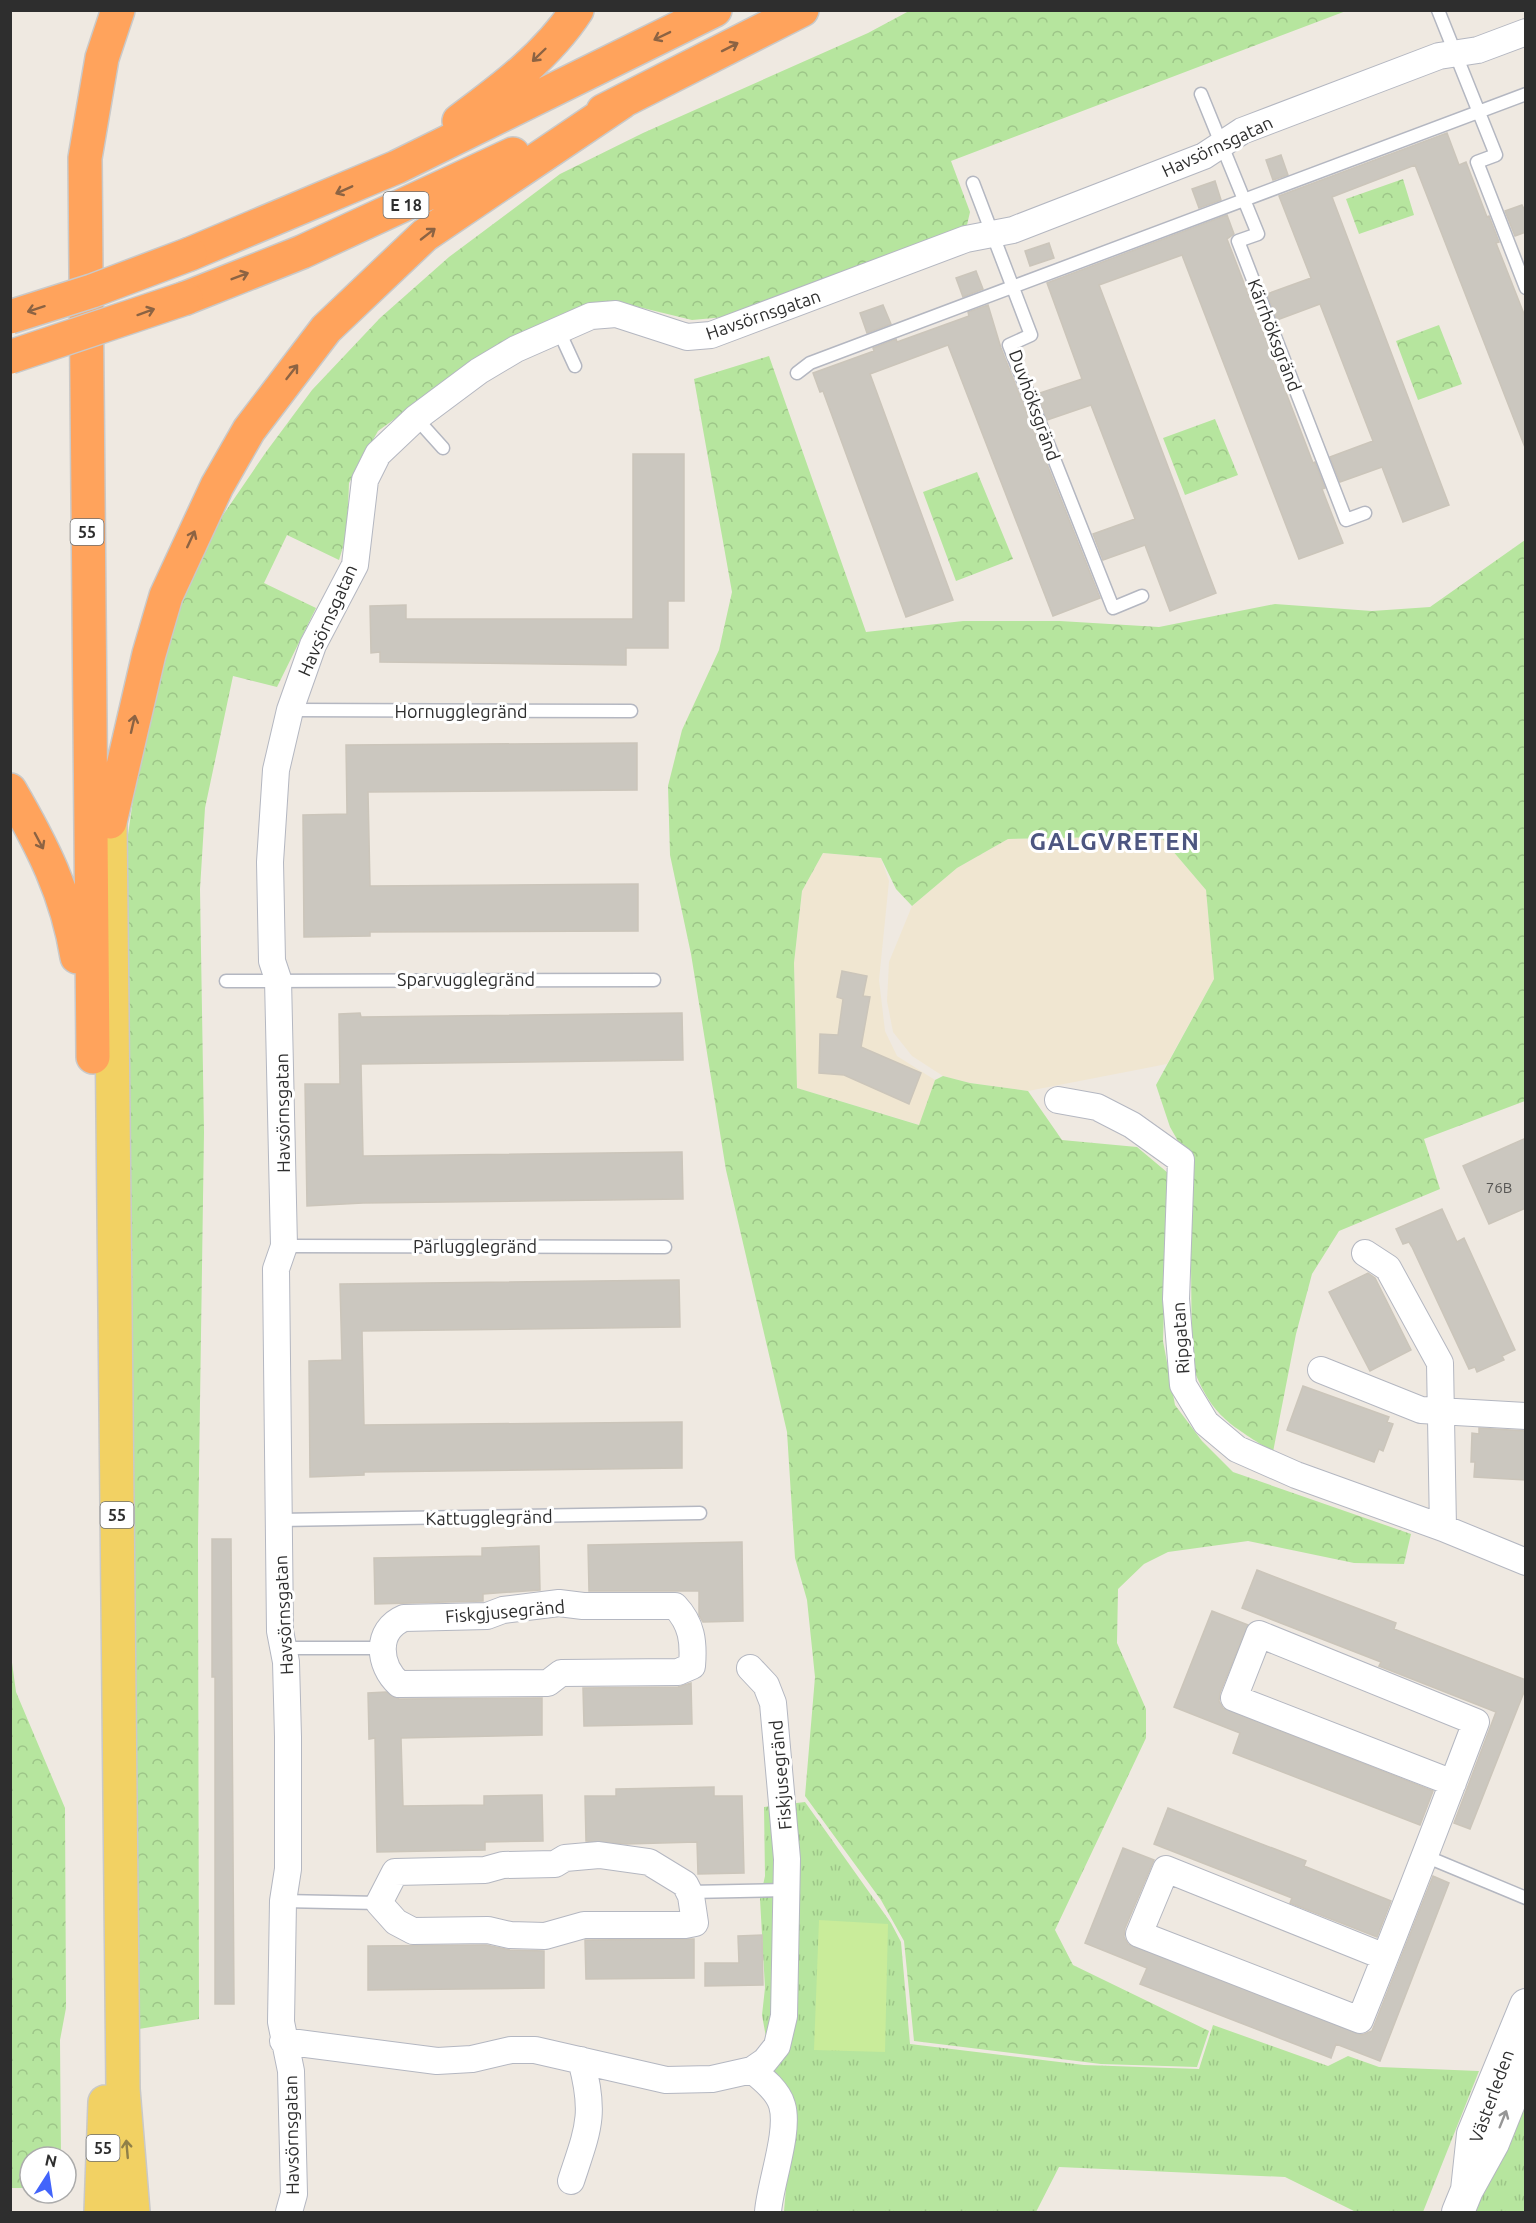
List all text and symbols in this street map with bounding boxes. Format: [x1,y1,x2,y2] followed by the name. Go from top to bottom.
[654,31,672,43] one-way arrow
[721,41,739,52] one-way arrow
[532,47,547,61] one-way arrow
[1158,112,1276,180] street label: Havsörnsgatan
[335,185,353,196] one-way arrow
[384,192,428,218] road number: E 18
[420,227,436,240] one-way arrow
[230,270,249,281] one-way arrow
[1244,276,1306,394] street label: Kärrhöksgränd
[703,285,823,343] street label: Havsörnsgatan
[27,304,46,315] one-way arrow
[136,306,155,317] one-way arrow
[1006,347,1064,463] street label: Duvhöksgränd
[285,364,298,380] one-way arrow
[70,519,104,545] road number: 55
[186,530,198,548] one-way arrow
[293,561,361,679] street label: Havsörnsgatan
[394,701,528,721] street label: Hornugglegränd
[127,715,139,734] one-way arrow
[1030,828,1200,855] district label: GALGVRETEN
[34,832,45,850] one-way arrow
[397,969,535,989] street label: Sparvugglegränd
[271,1053,293,1173] street label: Havsörnsgatan
[1486,1179,1512,1196] house number: 76B
[413,1236,537,1256] street label: Pärlugglegränd
[1168,1301,1192,1375] street label: Ripgatan
[100,1502,134,1528] road number: 55
[425,1506,553,1528] street label: Kattugglegränd
[270,1555,296,1675] street label: Havsörnsgatan
[444,1596,566,1626] street label: Fiskgjusegränd
[765,1719,795,1831] street label: Fiskjusegränd
[1465,2047,1517,2145] street label: Västerleden
[280,2075,302,2195] street label: Havsörnsgatan
[1498,2111,1509,2129] one-way arrow
[86,2135,120,2161] road number: 55
[121,2140,132,2160] one-way arrow
[18,2145,78,2205] north arrow
[43,2150,59,2170] text: N

